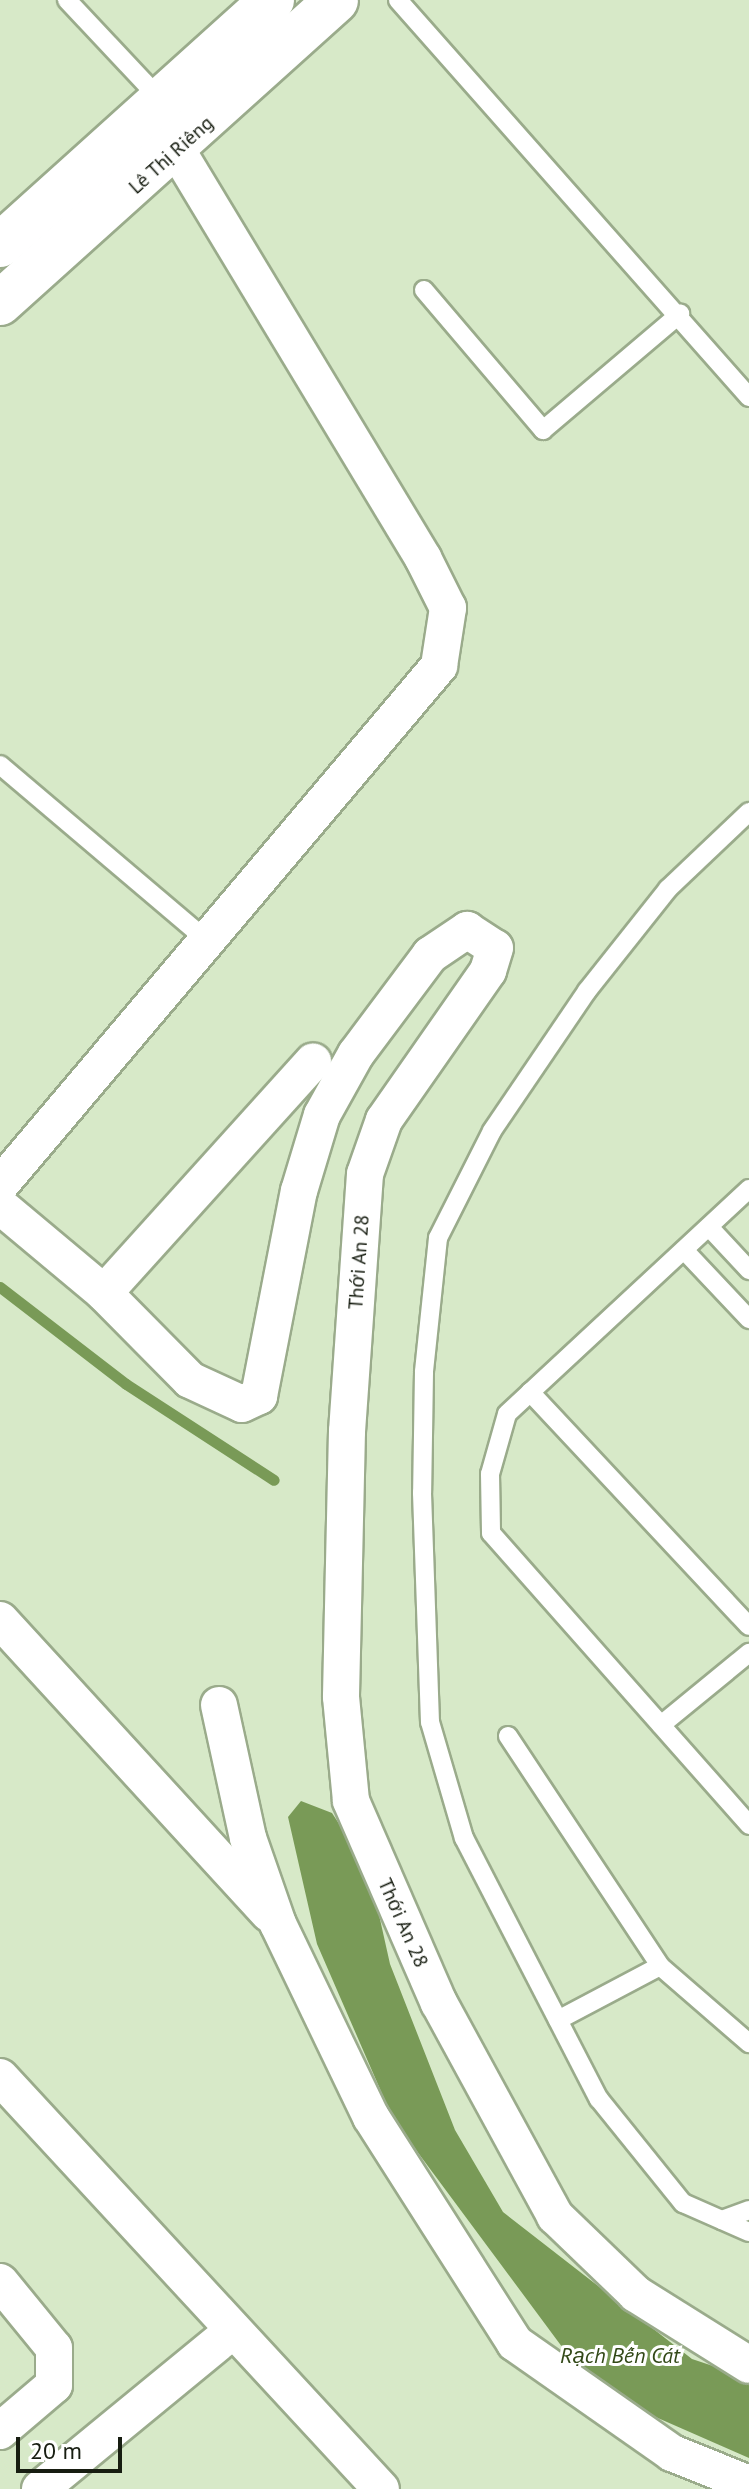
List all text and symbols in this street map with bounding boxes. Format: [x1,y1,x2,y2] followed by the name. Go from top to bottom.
[124,111,218,199] street label: Lê Thị Riêng
[344,1213,374,1311] street label: Thới An 28
[373,1874,433,1972] street label: Thới An 28
[560,2343,680,2369] water label: Rạch Bến Cát
[20,2421,126,2471] scale bar
[30,2435,82,2466] text: 20 m

